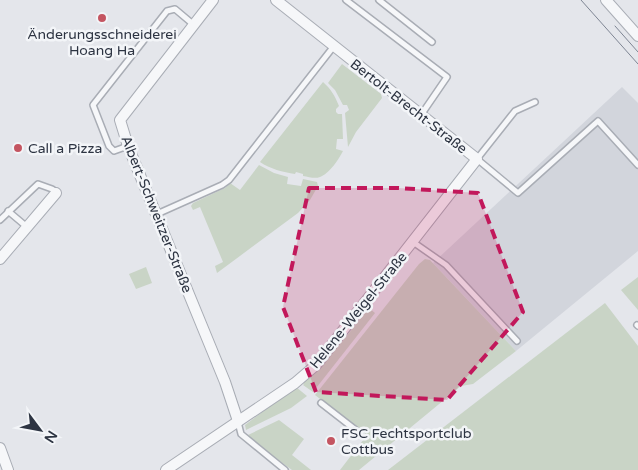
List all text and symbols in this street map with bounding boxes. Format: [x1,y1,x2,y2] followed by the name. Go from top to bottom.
[96,12,108,24] marker: Änderungsschneiderei Hoang Ha
[27,26,177,59] place label: Änderungsschneiderei Hoang Ha
[347,55,471,157] street label: Bertolt-Brecht-Straße
[117,133,196,295] street label: Albert-Schweitzer-Straße
[28,140,102,157] place label: Call a Pizza
[12,142,24,154] marker: Call a Pizza
[306,249,411,372] street label: Helene-Weigel-Straße
[15,405,65,455] north arrow
[341,425,472,458] place label: FSC Fechtsportclub Cottbus
[40,427,61,446] text: N
[325,435,337,447] marker: FSC Fechtsportclub Cottbus

